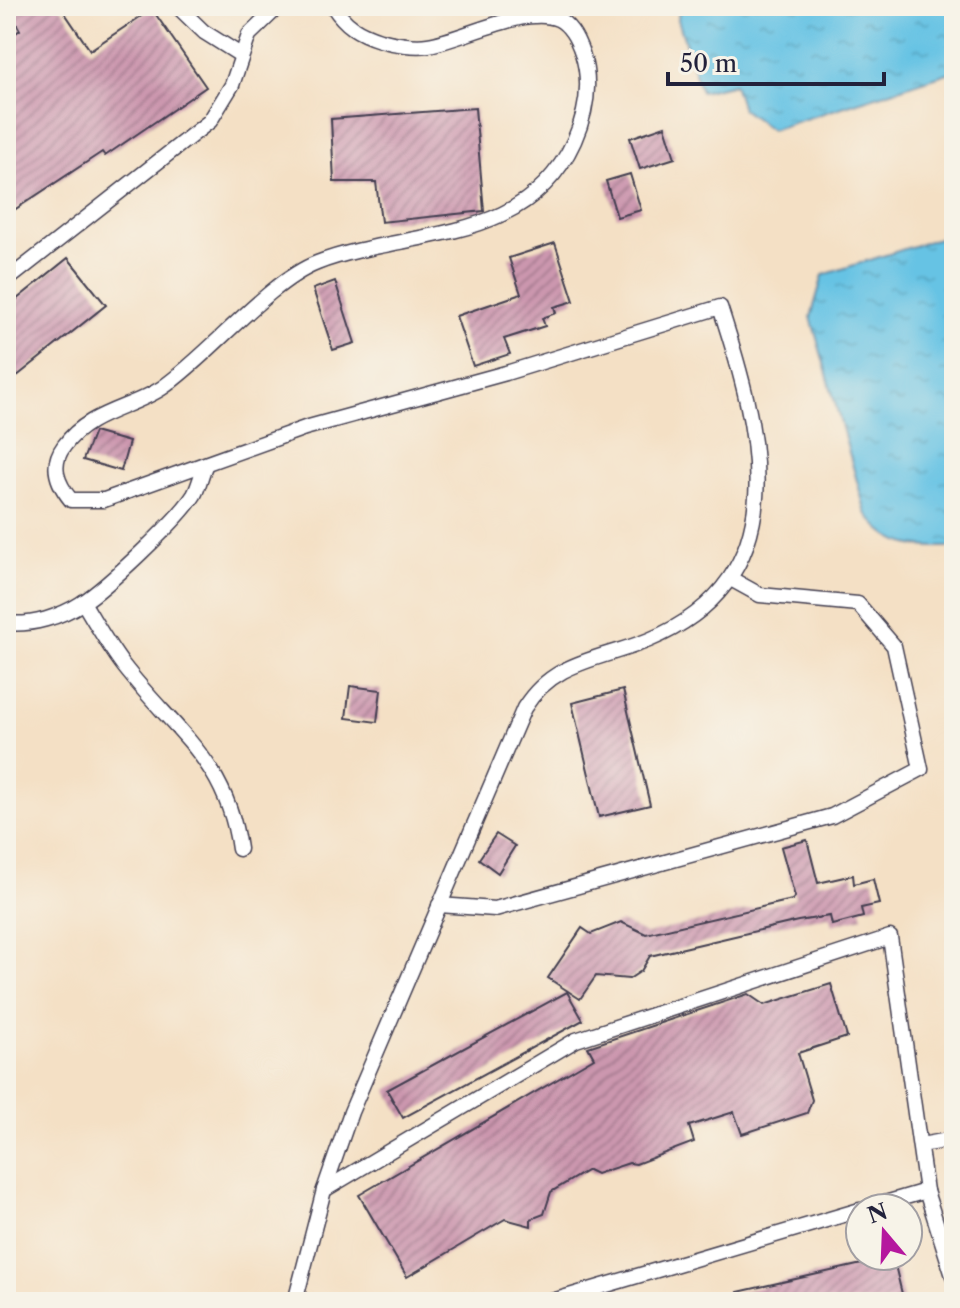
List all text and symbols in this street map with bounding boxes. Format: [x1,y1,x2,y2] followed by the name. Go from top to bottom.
[668,36,884,86] scale bar
[680,49,737,78] text: 50 m
[844,1192,924,1272] north arrow
[864,1198,891,1229] text: N

